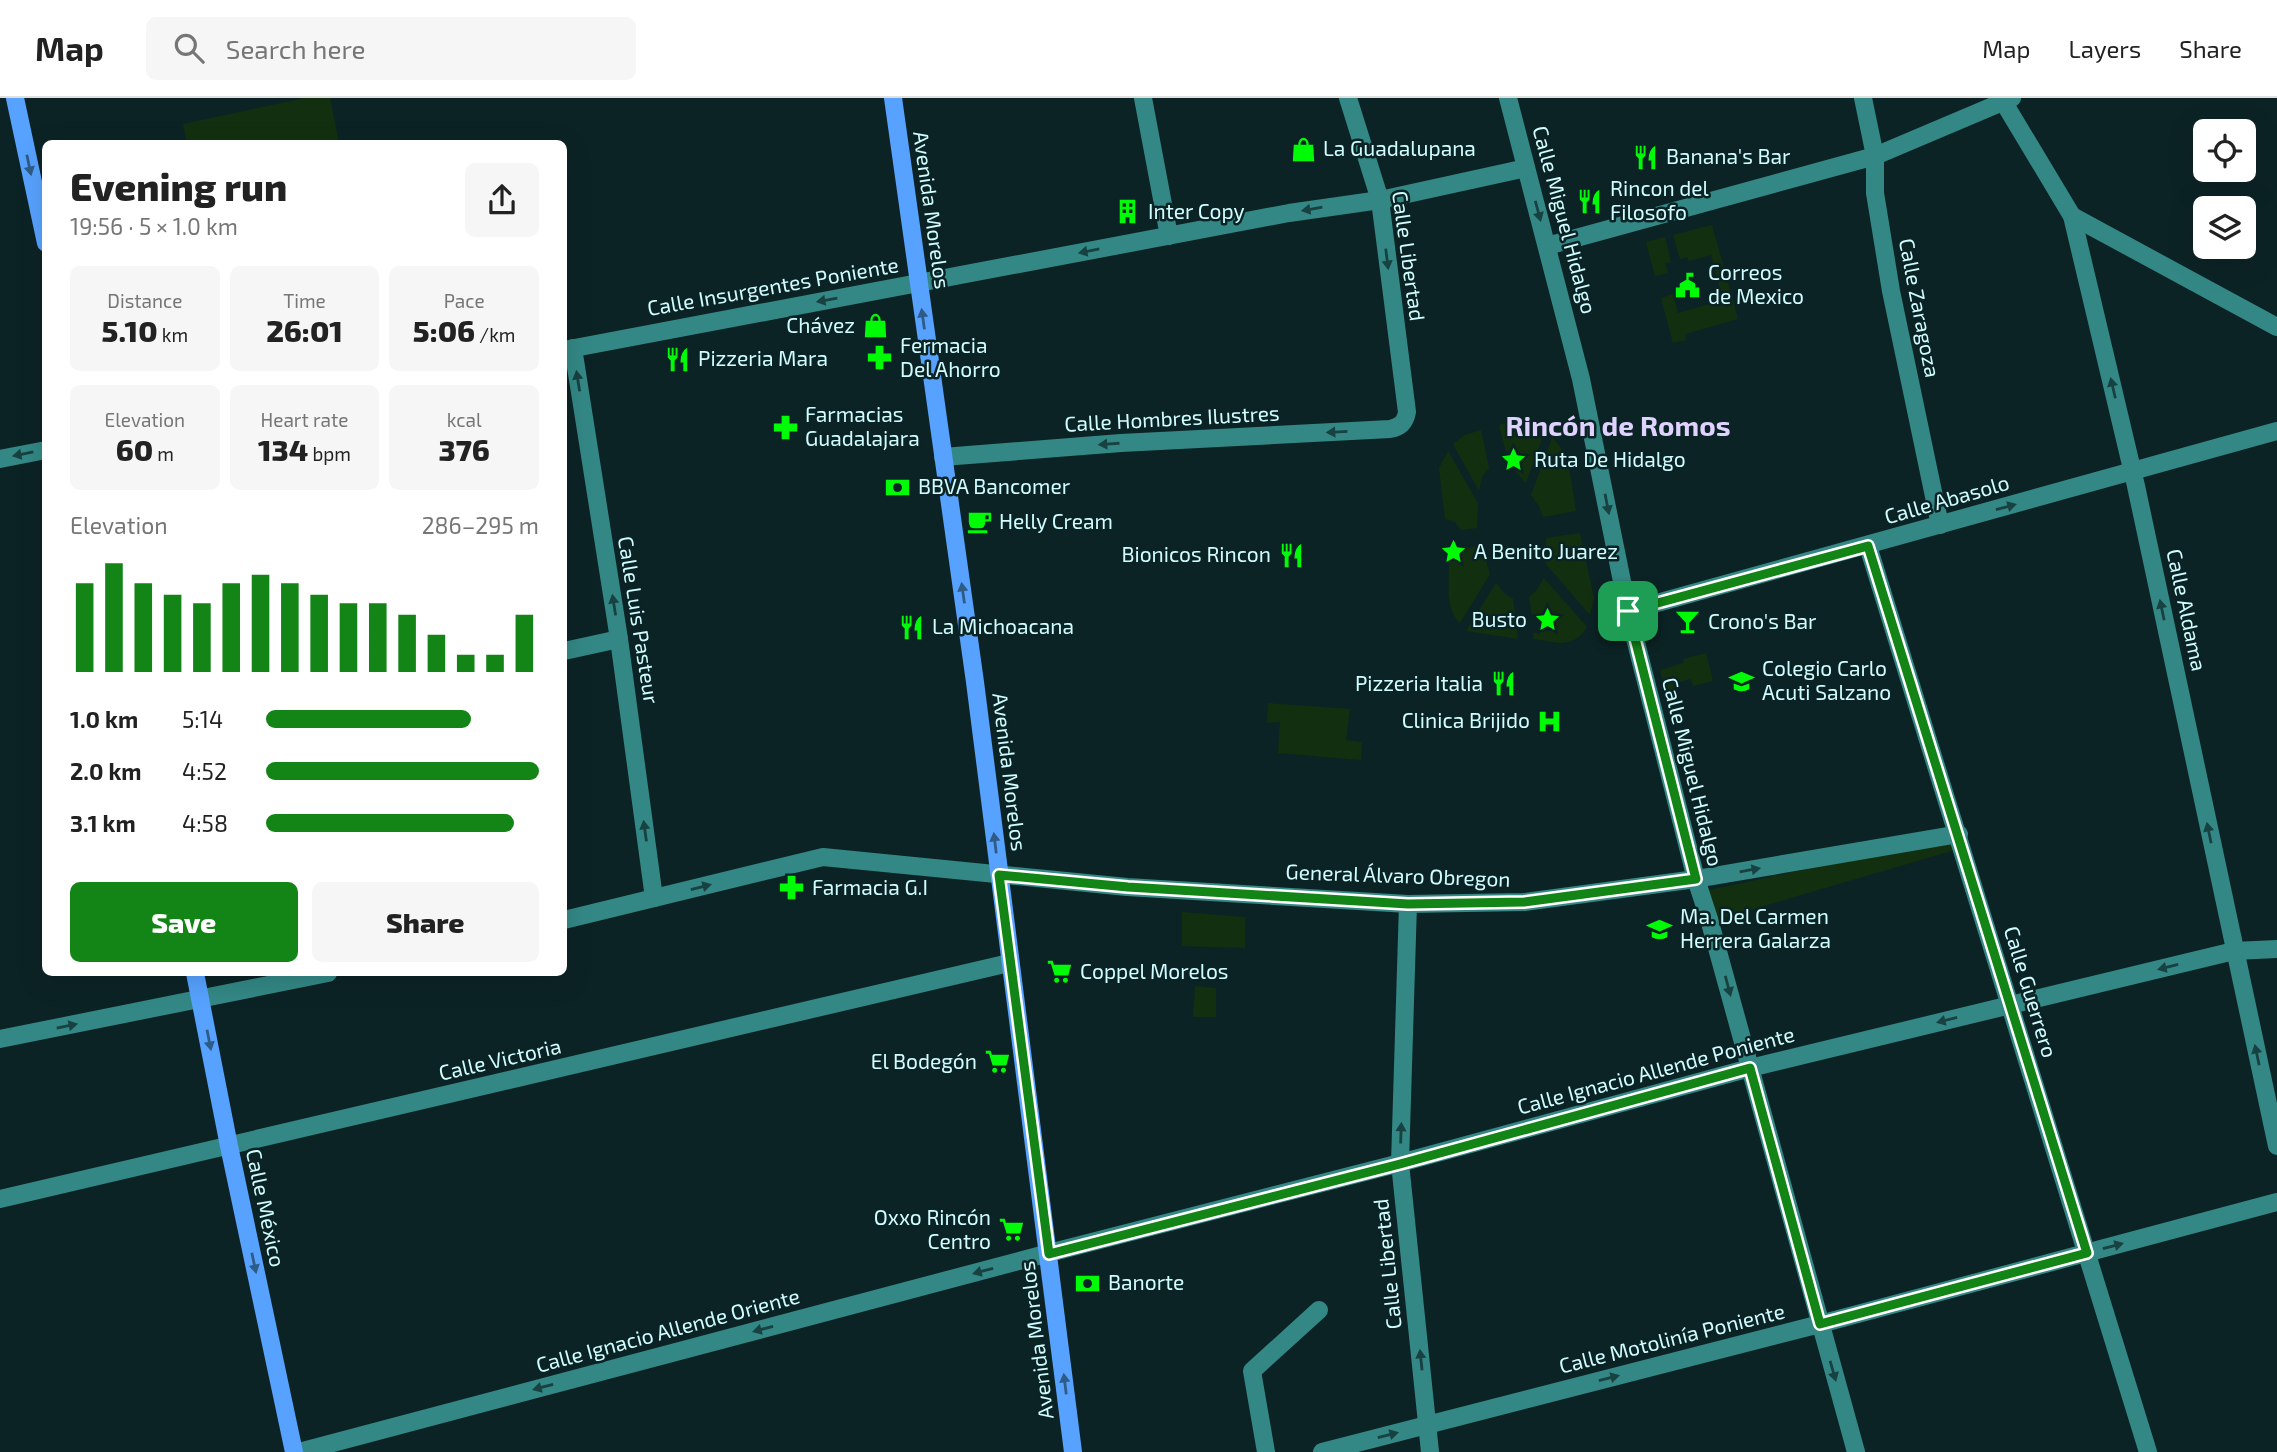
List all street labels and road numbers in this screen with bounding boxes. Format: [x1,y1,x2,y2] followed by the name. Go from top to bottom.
[1528,123,1603,316] street label: Calle Miguel Hidalgo
[909,129,956,290] street label: Avenida Morelos
[1388,189,1431,322] street label: Calle Libertad
[1895,236,1946,379] street label: Calle Zaragoza
[645,251,900,320] street label: Calle Insurgentes Poniente
[1064,399,1280,436] street label: Calle Hombres Ilustres
[1881,469,2012,528] street label: Calle Abasolo
[614,534,665,706] street label: Calle Luis Pasteur
[2162,546,2213,673] street label: Calle Aldama
[1658,675,1729,869] street label: Calle Miguel Hidalgo
[988,691,1033,852] street label: Avenida Morelos
[1285,858,1511,891] street label: General Álvaro Obregon
[2000,923,2063,1060] street label: Calle Guerrero
[1514,1020,1797,1119] street label: Calle Ignacio Allende Poniente
[436,1032,563,1085] street label: Calle Victoria
[242,1146,291,1269] street label: Calle México
[1367,1198,1406,1331] street label: Calle Libertad
[1013,1260,1058,1421] street label: Avenida Morelos
[533,1282,802,1377] street label: Calle Ignacio Allende Oriente
[1556,1297,1787,1378] street label: Calle Motolinía Poniente

